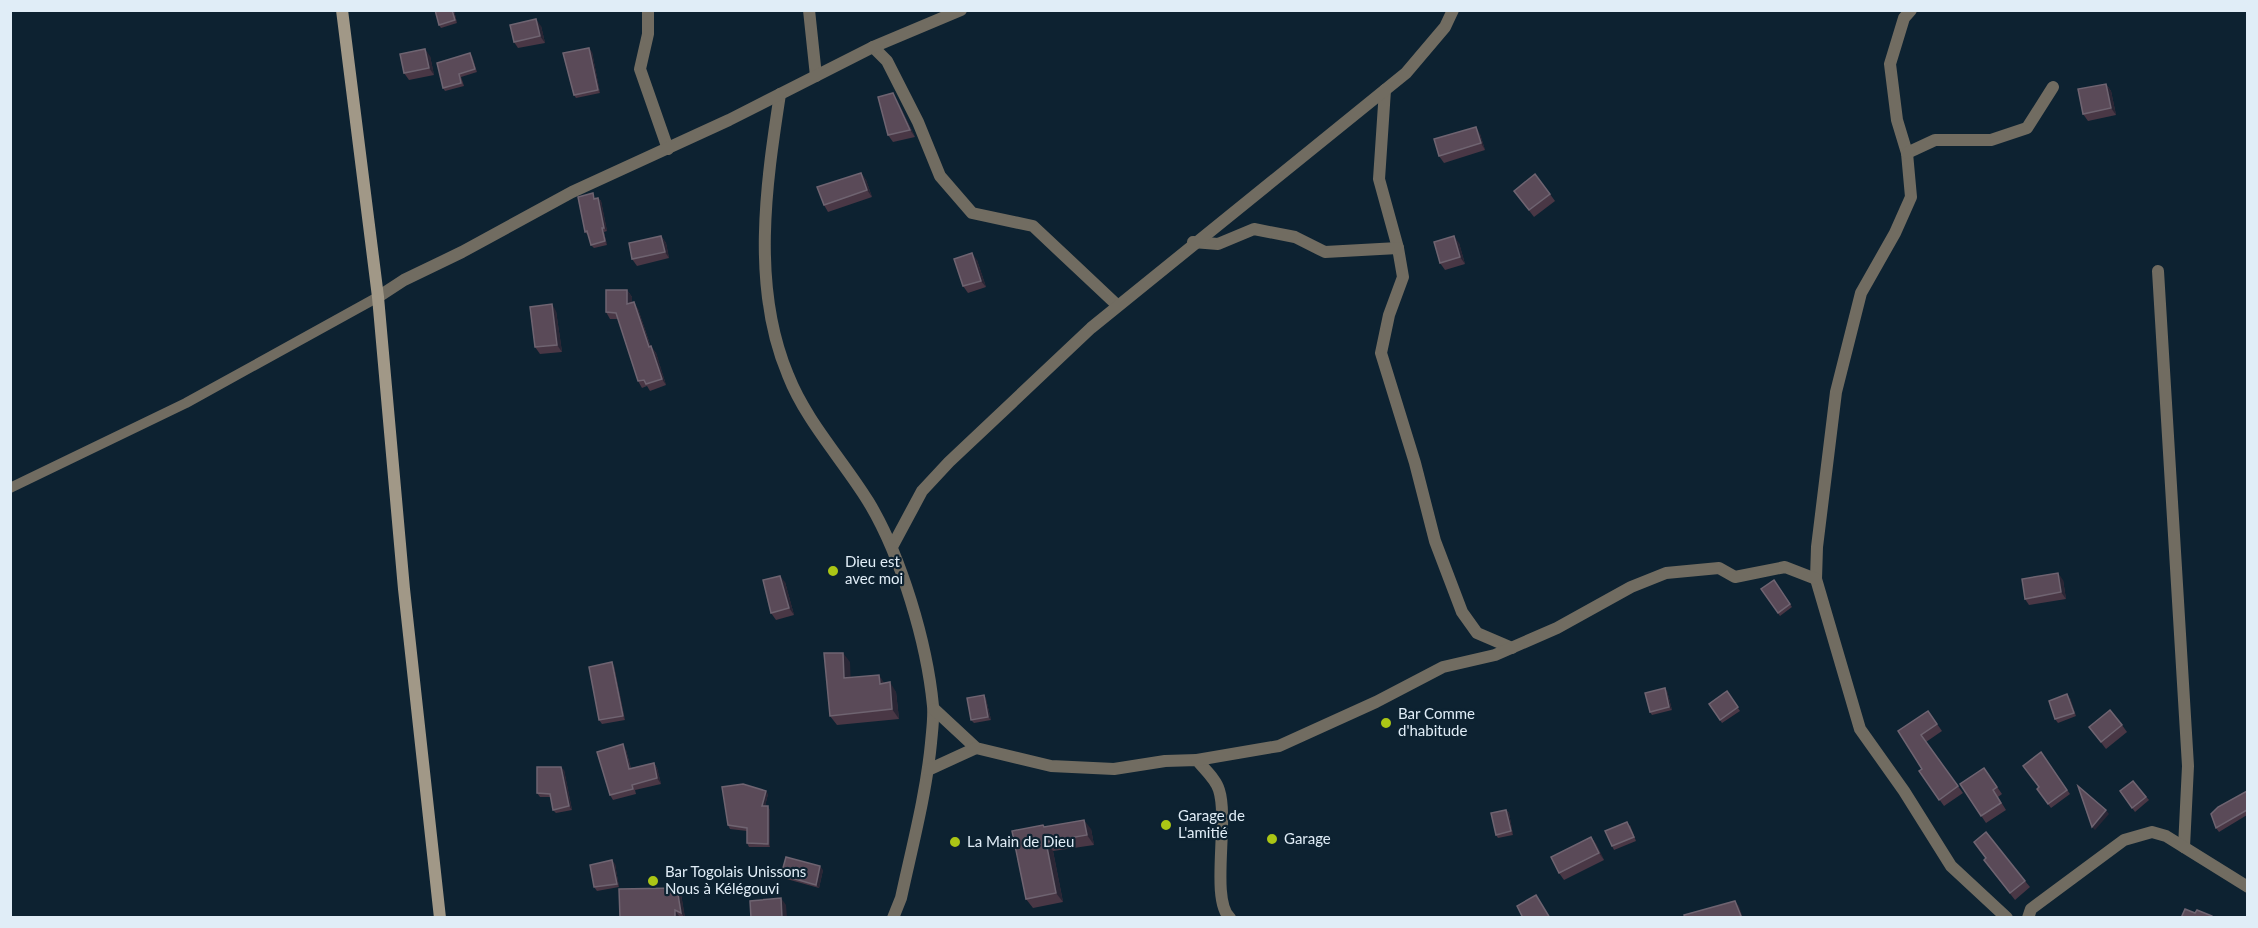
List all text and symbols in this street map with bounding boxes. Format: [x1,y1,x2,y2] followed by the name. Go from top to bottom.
[845,552,903,587] place label: Dieu est avec moi
[826,564,840,578] marker: Dieu est avec moi
[1398,704,1475,739] place label: Bar Comme d'habitude
[1379,716,1393,730] marker: Bar Comme d'habitude
[1178,806,1245,841] place label: Garage de L'amitié
[1159,818,1173,832] marker: Garage de L'amitié
[1284,829,1331,847] place label: Garage
[967,832,1074,850] place label: La Main de Dieu
[1265,832,1279,846] marker: Garage
[948,835,962,849] marker: La Main de Dieu
[665,862,806,897] place label: Bar Togolais Unissons Nous à Kélégouvi
[646,874,660,888] marker: Bar Togolais Unissons Nous à Kélégouvi

